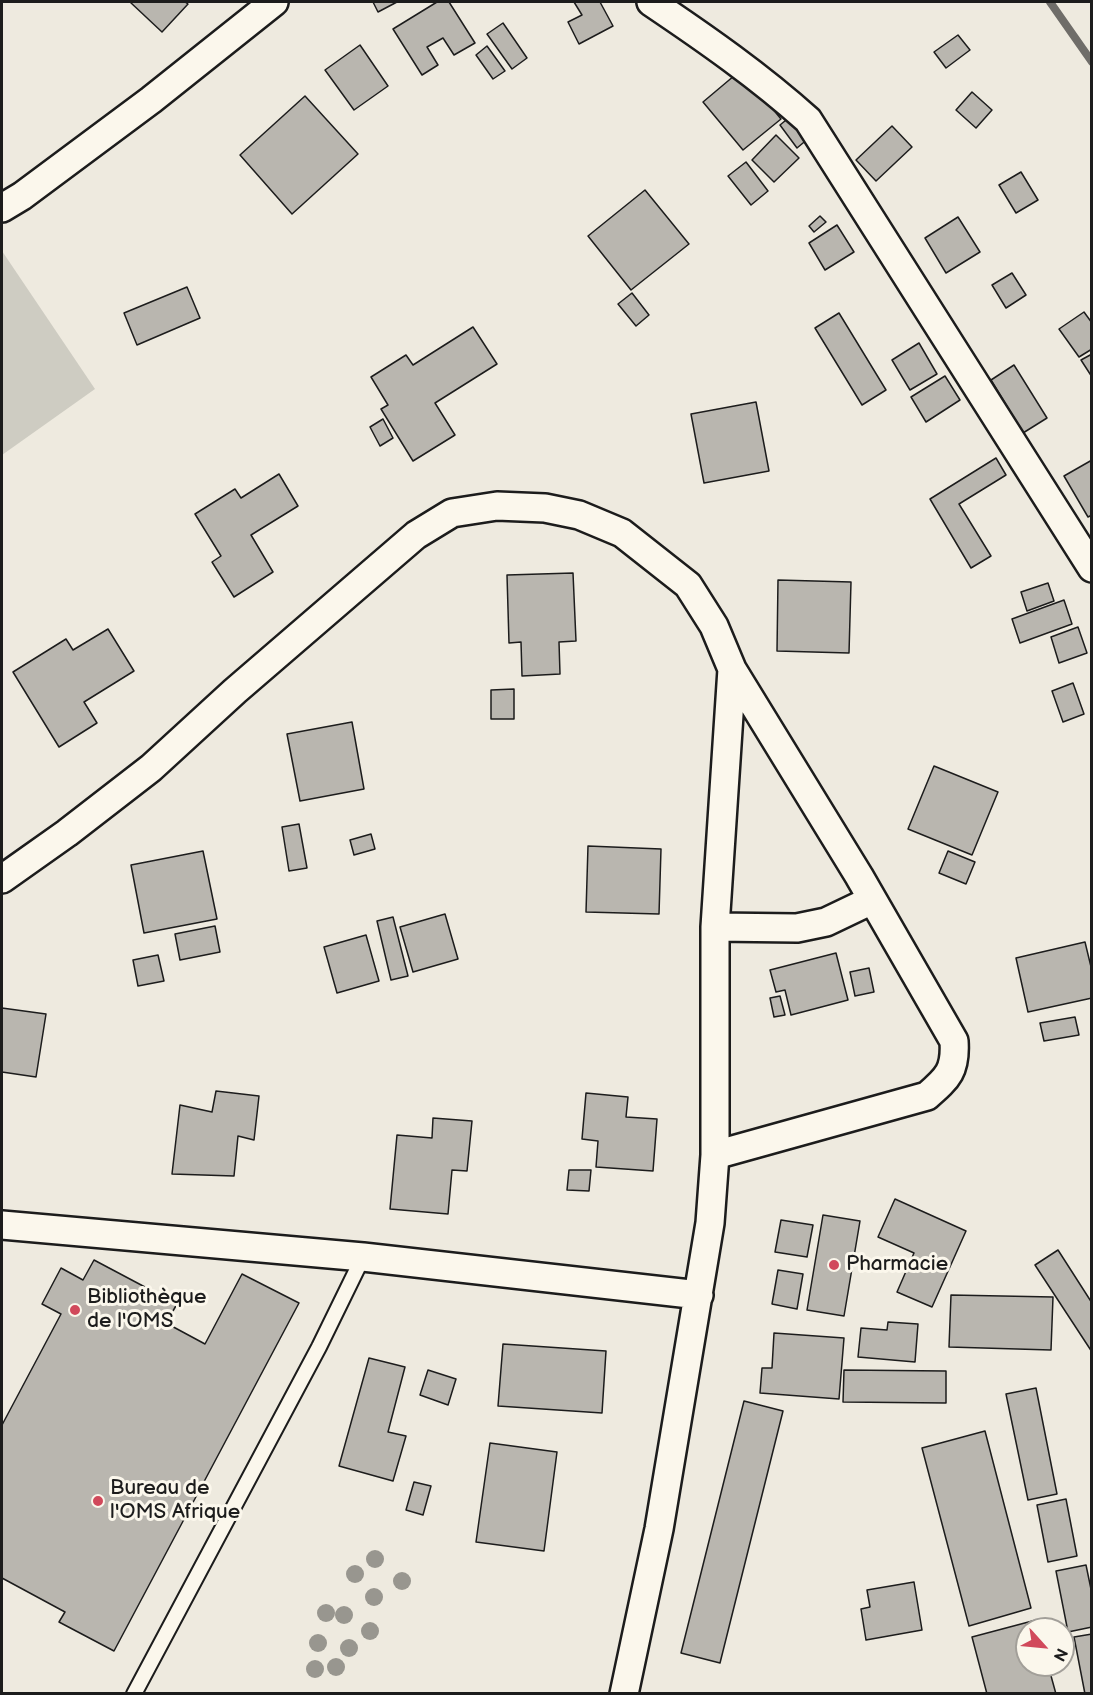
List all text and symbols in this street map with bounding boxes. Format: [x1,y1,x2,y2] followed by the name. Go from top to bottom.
[846,1252,948,1278] place label: Pharmacie
[827,1258,841,1272] marker: Pharmacie
[87,1285,207,1335] place label: Bibliothèque de l'OMS
[68,1303,82,1317] marker: Bibliothèque de l'OMS
[110,1476,240,1526] place label: Bureau de l'OMS Afrique
[91,1494,105,1508] marker: Bureau de l'OMS Afrique
[1015,1617,1075,1677] north arrow
[1049,1645,1071,1664] text: N

